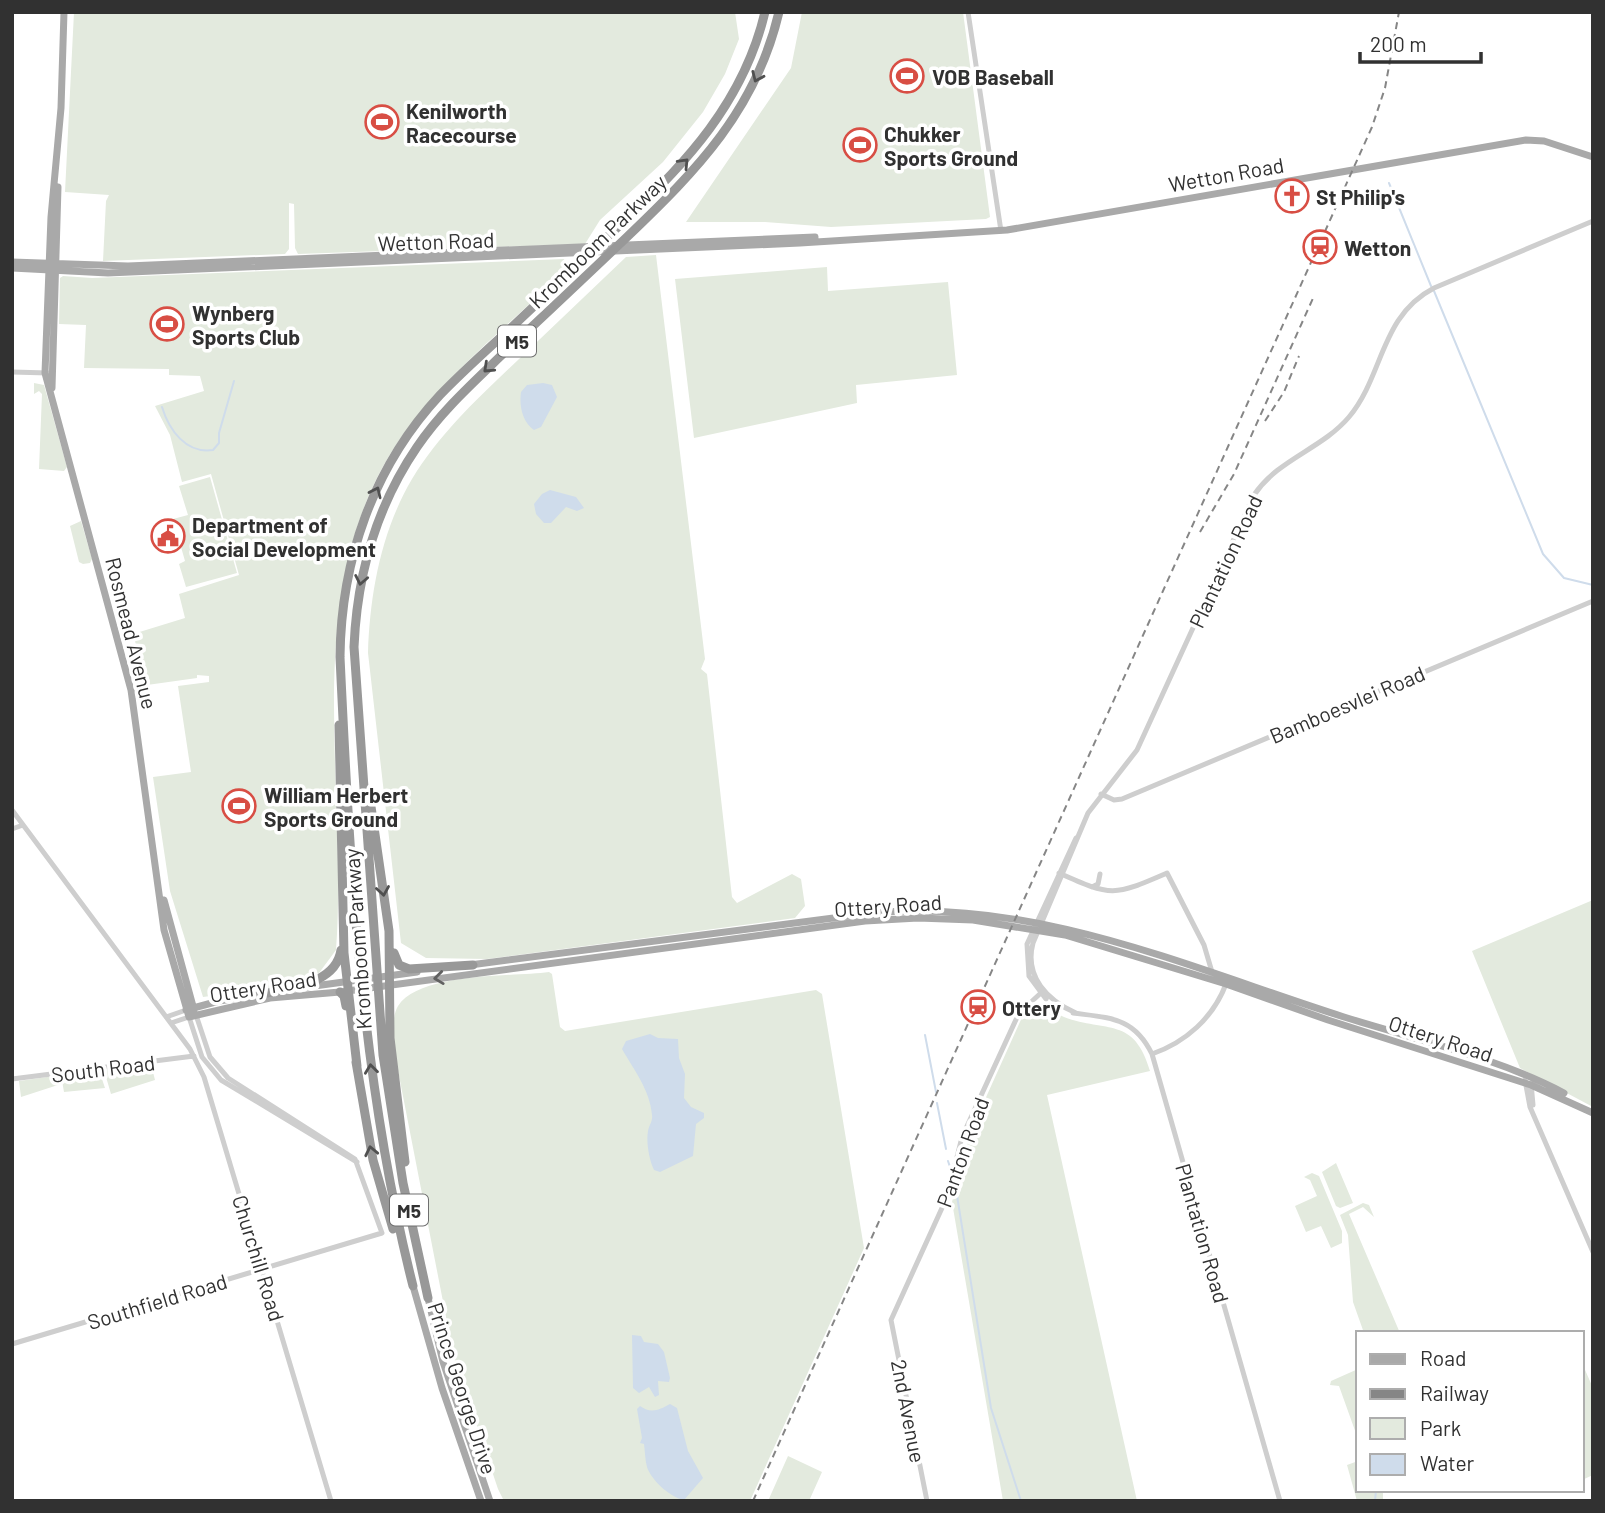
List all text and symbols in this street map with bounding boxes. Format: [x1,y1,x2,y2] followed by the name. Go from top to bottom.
[1360,21,1481,65] scale bar
[1370,31,1427,56] text: 200 m
[888,57,926,95] sports icon: VOB Baseball
[932,64,1054,89] place label: VOB Baseball
[751,69,765,82] one-way arrow
[406,98,517,147] place label: Kenilworth Racecourse
[363,103,401,141] sports icon: Kenilworth Racecourse
[884,121,1018,170] place label: Chukker Sports Ground
[841,126,879,164] sports icon: Chukker Sports Ground
[1166,152,1286,196] street label: Wetton Road
[675,158,688,171] one-way arrow
[523,169,671,313] street label: Kromboom Parkway
[1273,177,1311,215] church icon: St Philip's
[1316,184,1405,209] place label: St Philip's
[377,226,495,256] street label: Wetton Road
[1301,228,1339,266] station icon: Wetton
[1344,235,1411,260] place label: Wetton
[192,300,300,349] place label: Wynberg Sports Club
[148,305,186,343] sports icon: Wynberg Sports Club
[498,326,536,356] road number: M5
[483,360,496,373] one-way arrow
[367,487,381,499] one-way arrow
[1183,490,1267,632] street label: Plantation Road
[192,512,376,561] place label: Department of Social Development
[149,517,187,555] public building icon: Department of Social Development
[101,554,163,712] street label: Rosmead Avenue
[355,574,370,586] one-way arrow
[1266,660,1428,748] street label: Bamboesvlei Road
[264,782,408,831] place label: William Herbert Sports Ground
[220,787,258,825] sports icon: William Herbert Sports Ground
[338,847,376,1030] street label: Kromboom Parkway
[375,885,390,897] one-way arrow
[833,889,943,921] street label: Ottery Road
[208,965,318,1007] street label: Ottery Road
[434,971,445,986] one-way arrow
[959,988,997,1026] station icon: Ottery
[1002,995,1062,1020] place label: Ottery
[1386,1009,1496,1067] street label: Ottery Road
[50,1049,156,1087] street label: South Road
[363,1063,378,1075] one-way arrow
[931,1094,993,1210] street label: Panton Road
[364,1145,379,1157] one-way arrow
[1171,1160,1235,1306] street label: Plantation Road
[228,1192,290,1324] street label: Churchill Road
[390,1194,428,1226] road number: M5
[84,1268,230,1334] street label: Southfield Road
[423,1299,503,1477] street label: Prince George Drive
[1356,1331,1584,1492] legend
[1420,1345,1466,1370] text: Road
[887,1357,931,1465] street label: 2nd Avenue
[1420,1380,1489,1405] text: Railway
[1420,1415,1461,1440] text: Park
[1420,1450,1475,1475] text: Water

